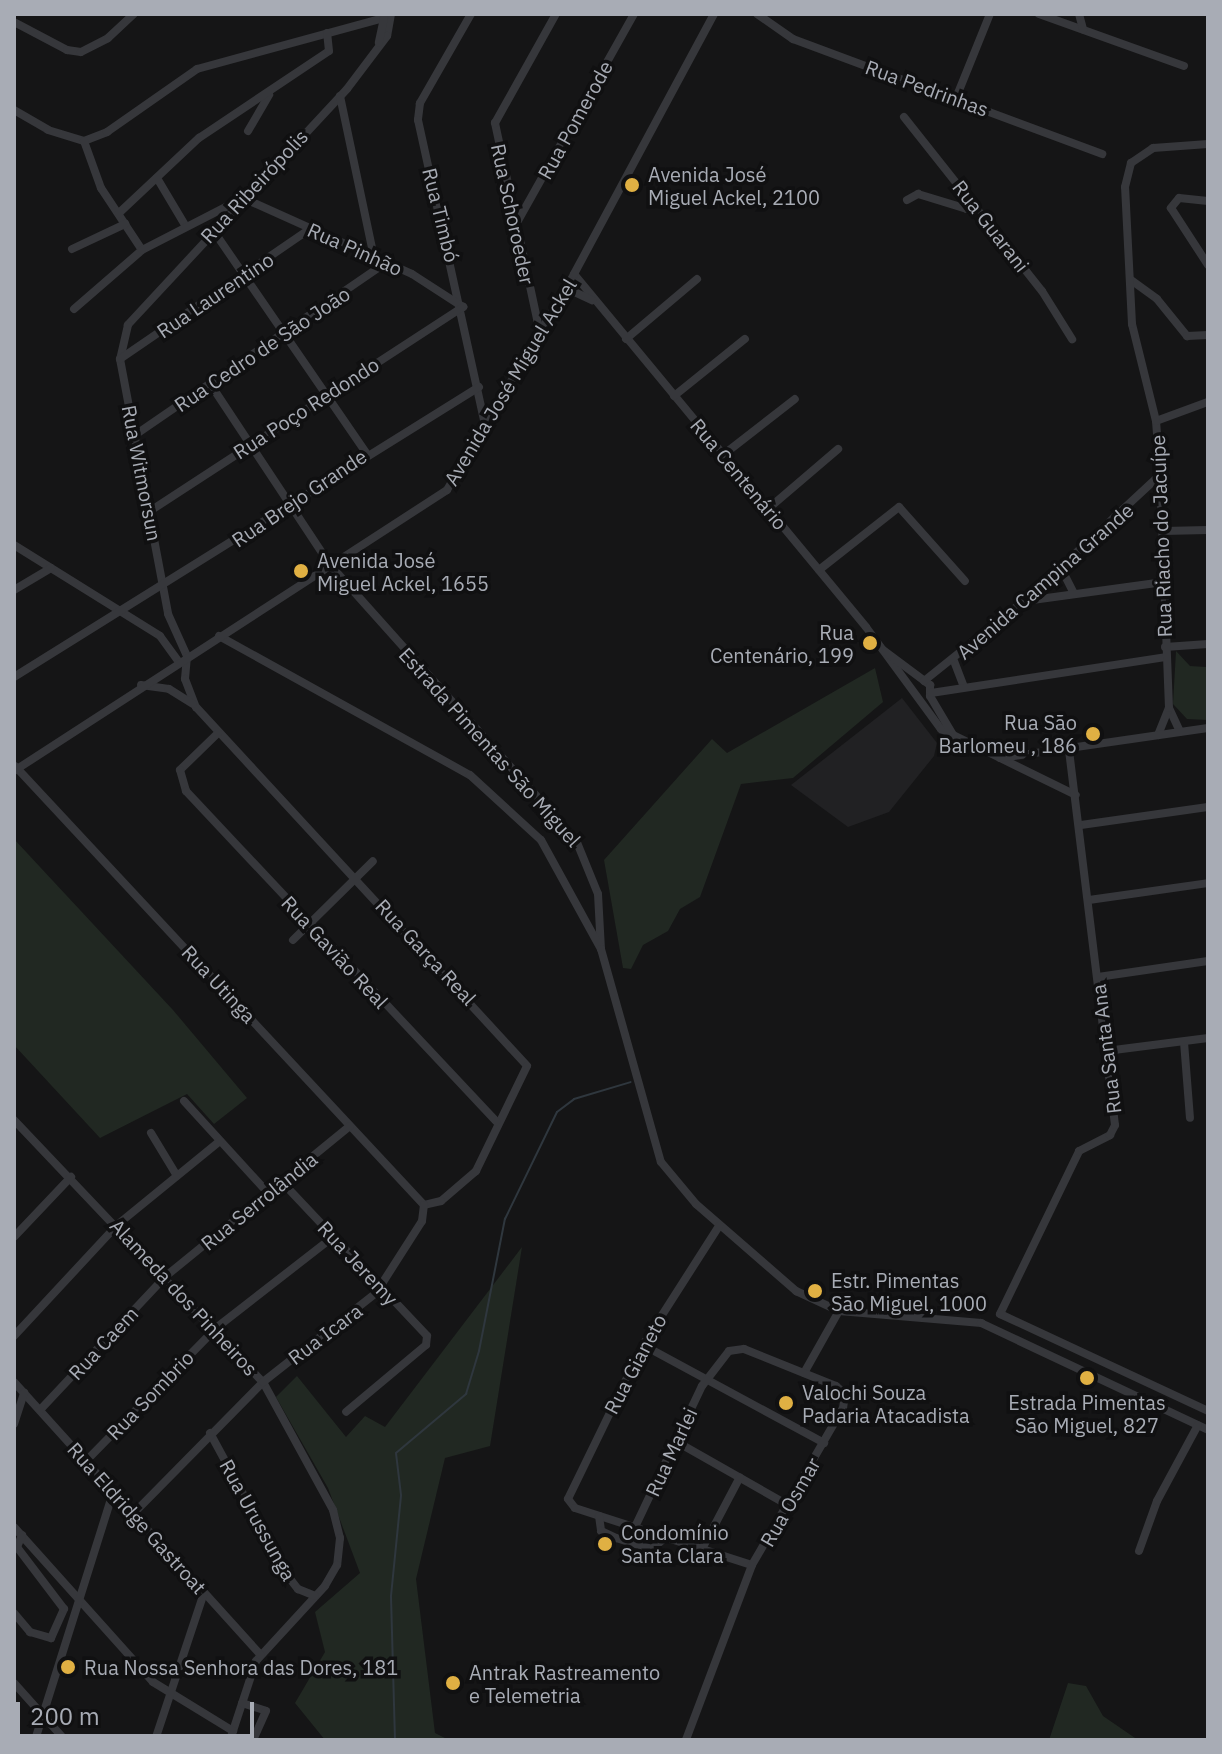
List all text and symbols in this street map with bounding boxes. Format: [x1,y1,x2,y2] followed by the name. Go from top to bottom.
[862,55,992,121] street label: Rua Pedrinhas
[533,56,617,184] street label: Rua Pomerode
[195,124,313,248] street label: Rua Ribeirópolis
[486,141,540,287] street label: Rua Schoroeder
[648,162,820,209] place label: Avenida José Miguel Ackel, 2100
[418,165,464,265] street label: Rua Timbó
[948,175,1034,277] street label: Rua Guarani
[623,176,641,194] marker: Avenida José Miguel Ackel, 2100
[304,217,406,281] street label: Rua Pinhão
[152,247,278,343] street label: Rua Laurentino
[439,274,581,490] street label: Avenida José Miguel Ackel
[170,281,354,417] street label: Rua Cedro de São João
[229,352,383,464] street label: Rua Poço Redondo
[117,403,167,543] street label: Rua Witmorsun
[686,413,792,535] street label: Rua Centenário
[1145,434,1177,638] street label: Rua Riacho do Jacuípe
[227,444,371,552] street label: Rua Brejo Grande
[952,498,1138,664] street label: Avenida Campina Grande
[317,548,489,595] place label: Avenida José Miguel Ackel, 1655
[292,562,310,580] marker: Avenida José Miguel Ackel, 1655
[710,620,854,667] place label: Rua Centenário, 199
[861,634,879,652] marker: Rua Centenário, 199
[394,642,586,852] street label: Estrada Pimentas São Miguel
[939,710,1077,757] place label: Rua São Barlomeu , 186
[1084,725,1102,743] marker: Rua São Barlomeu , 186
[277,891,393,1013] street label: Rua Gavião Real
[371,894,481,1010] street label: Rua Garça Real
[177,940,261,1028] street label: Rua Utinga
[1086,983,1126,1115] street label: Rua Santa Ana
[196,1147,322,1255] street label: Rua Serrolândia
[105,1214,263,1380] street label: Alameda dos Pinheiros
[313,1216,403,1310] street label: Rua Jeremy
[831,1268,987,1315] place label: Estr. Pimentas São Miguel, 1000
[806,1282,824,1300] marker: Estr. Pimentas São Miguel, 1000
[283,1298,367,1370] street label: Rua Icara
[63,1302,143,1384] street label: Rua Caem
[599,1310,671,1418] street label: Rua Gianeto
[101,1345,199,1445] street label: Rua Sombrio
[1078,1369,1096,1387] marker: Estrada Pimentas São Miguel, 827
[802,1380,970,1427] place label: Valochi Souza Padaria Atacadista
[1008,1390,1166,1437] place label: Estrada Pimentas São Miguel, 827
[777,1394,795,1412] marker: Valochi Souza Padaria Atacadista
[640,1404,702,1500] street label: Rua Marlei
[63,1437,211,1599] street label: Rua Eldridge Gastroat
[755,1453,825,1551] street label: Rua Osmar
[215,1455,301,1585] street label: Rua Urussunga
[621,1520,729,1567] place label: Condomínio Santa Clara
[596,1535,614,1553] marker: Condomínio Santa Clara
[84,1655,398,1679] place label: Rua Nossa Senhora das Dores, 181
[59,1658,77,1676] marker: Rua Nossa Senhora das Dores, 181
[469,1660,660,1707] place label: Antrak Rastreamento e Telemetria
[444,1674,462,1692] marker: Antrak Rastreamento e Telemetria
[20,1686,258,1736] scale bar
[30,1700,100,1732] text: 200 m

